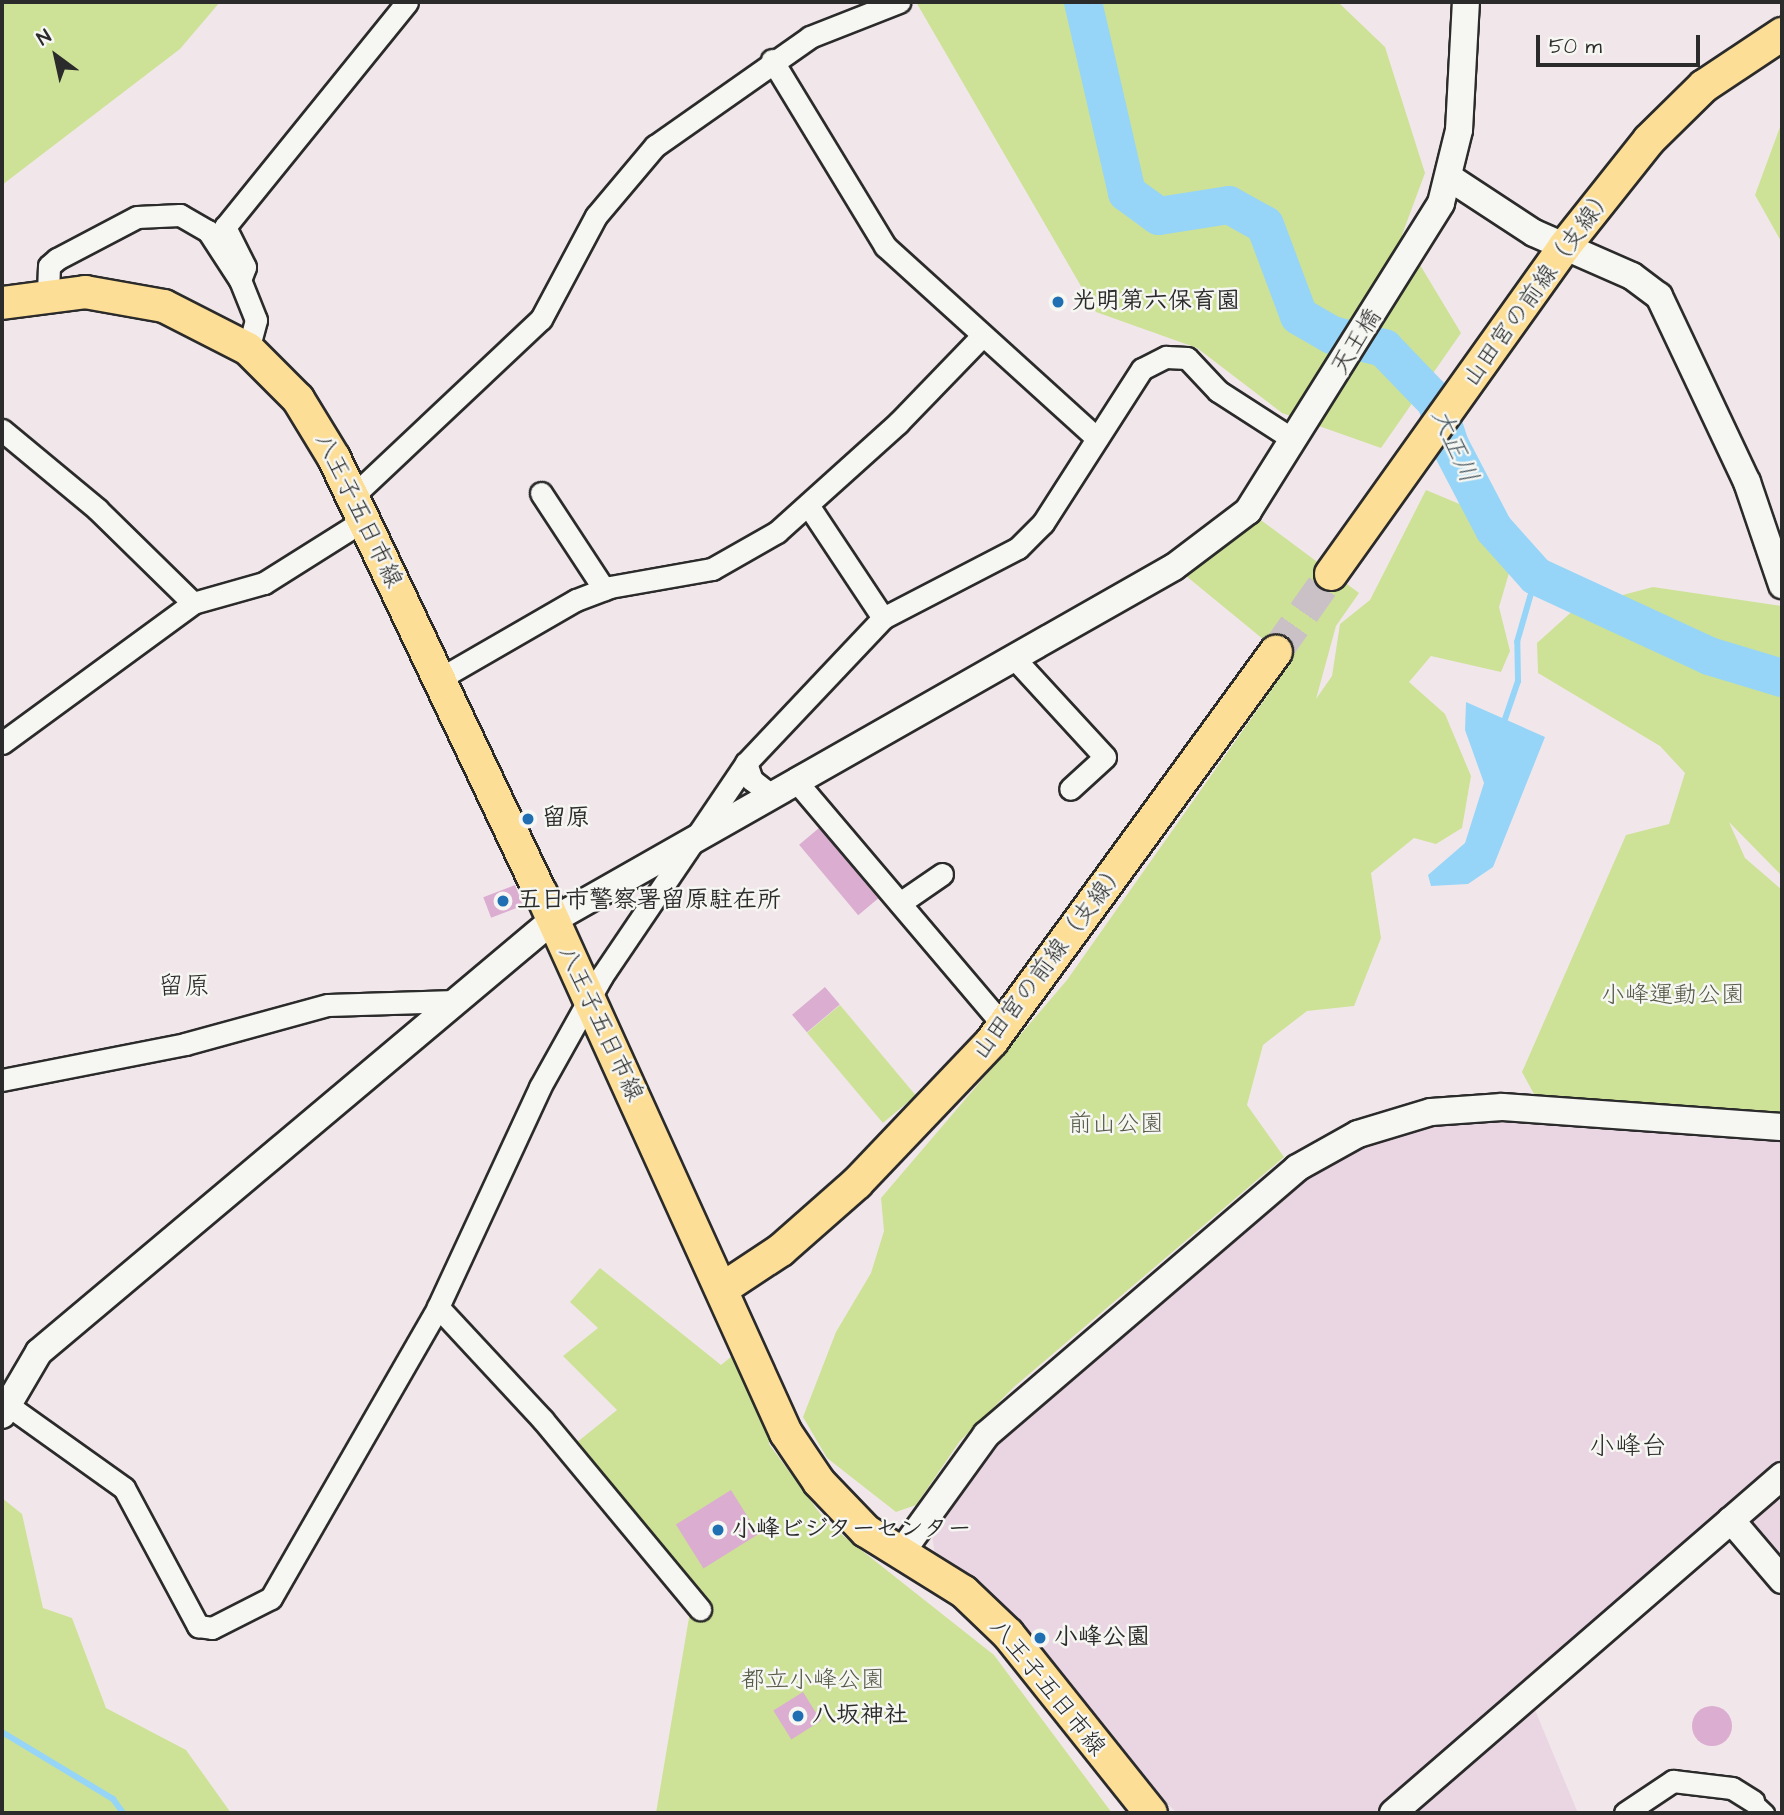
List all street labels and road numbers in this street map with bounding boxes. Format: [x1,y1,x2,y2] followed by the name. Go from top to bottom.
[1457,181,1621,393] street label: 山田宮の前線（支線）
[1326,304,1388,380] street label: 天王橋
[308,429,408,593] street label: 八王子五日市線
[966,856,1134,1066] street label: 山田宮の前線（支線）
[551,942,649,1106] street label: 八王子五日市線
[983,1614,1111,1762] street label: 八王子五日市線

